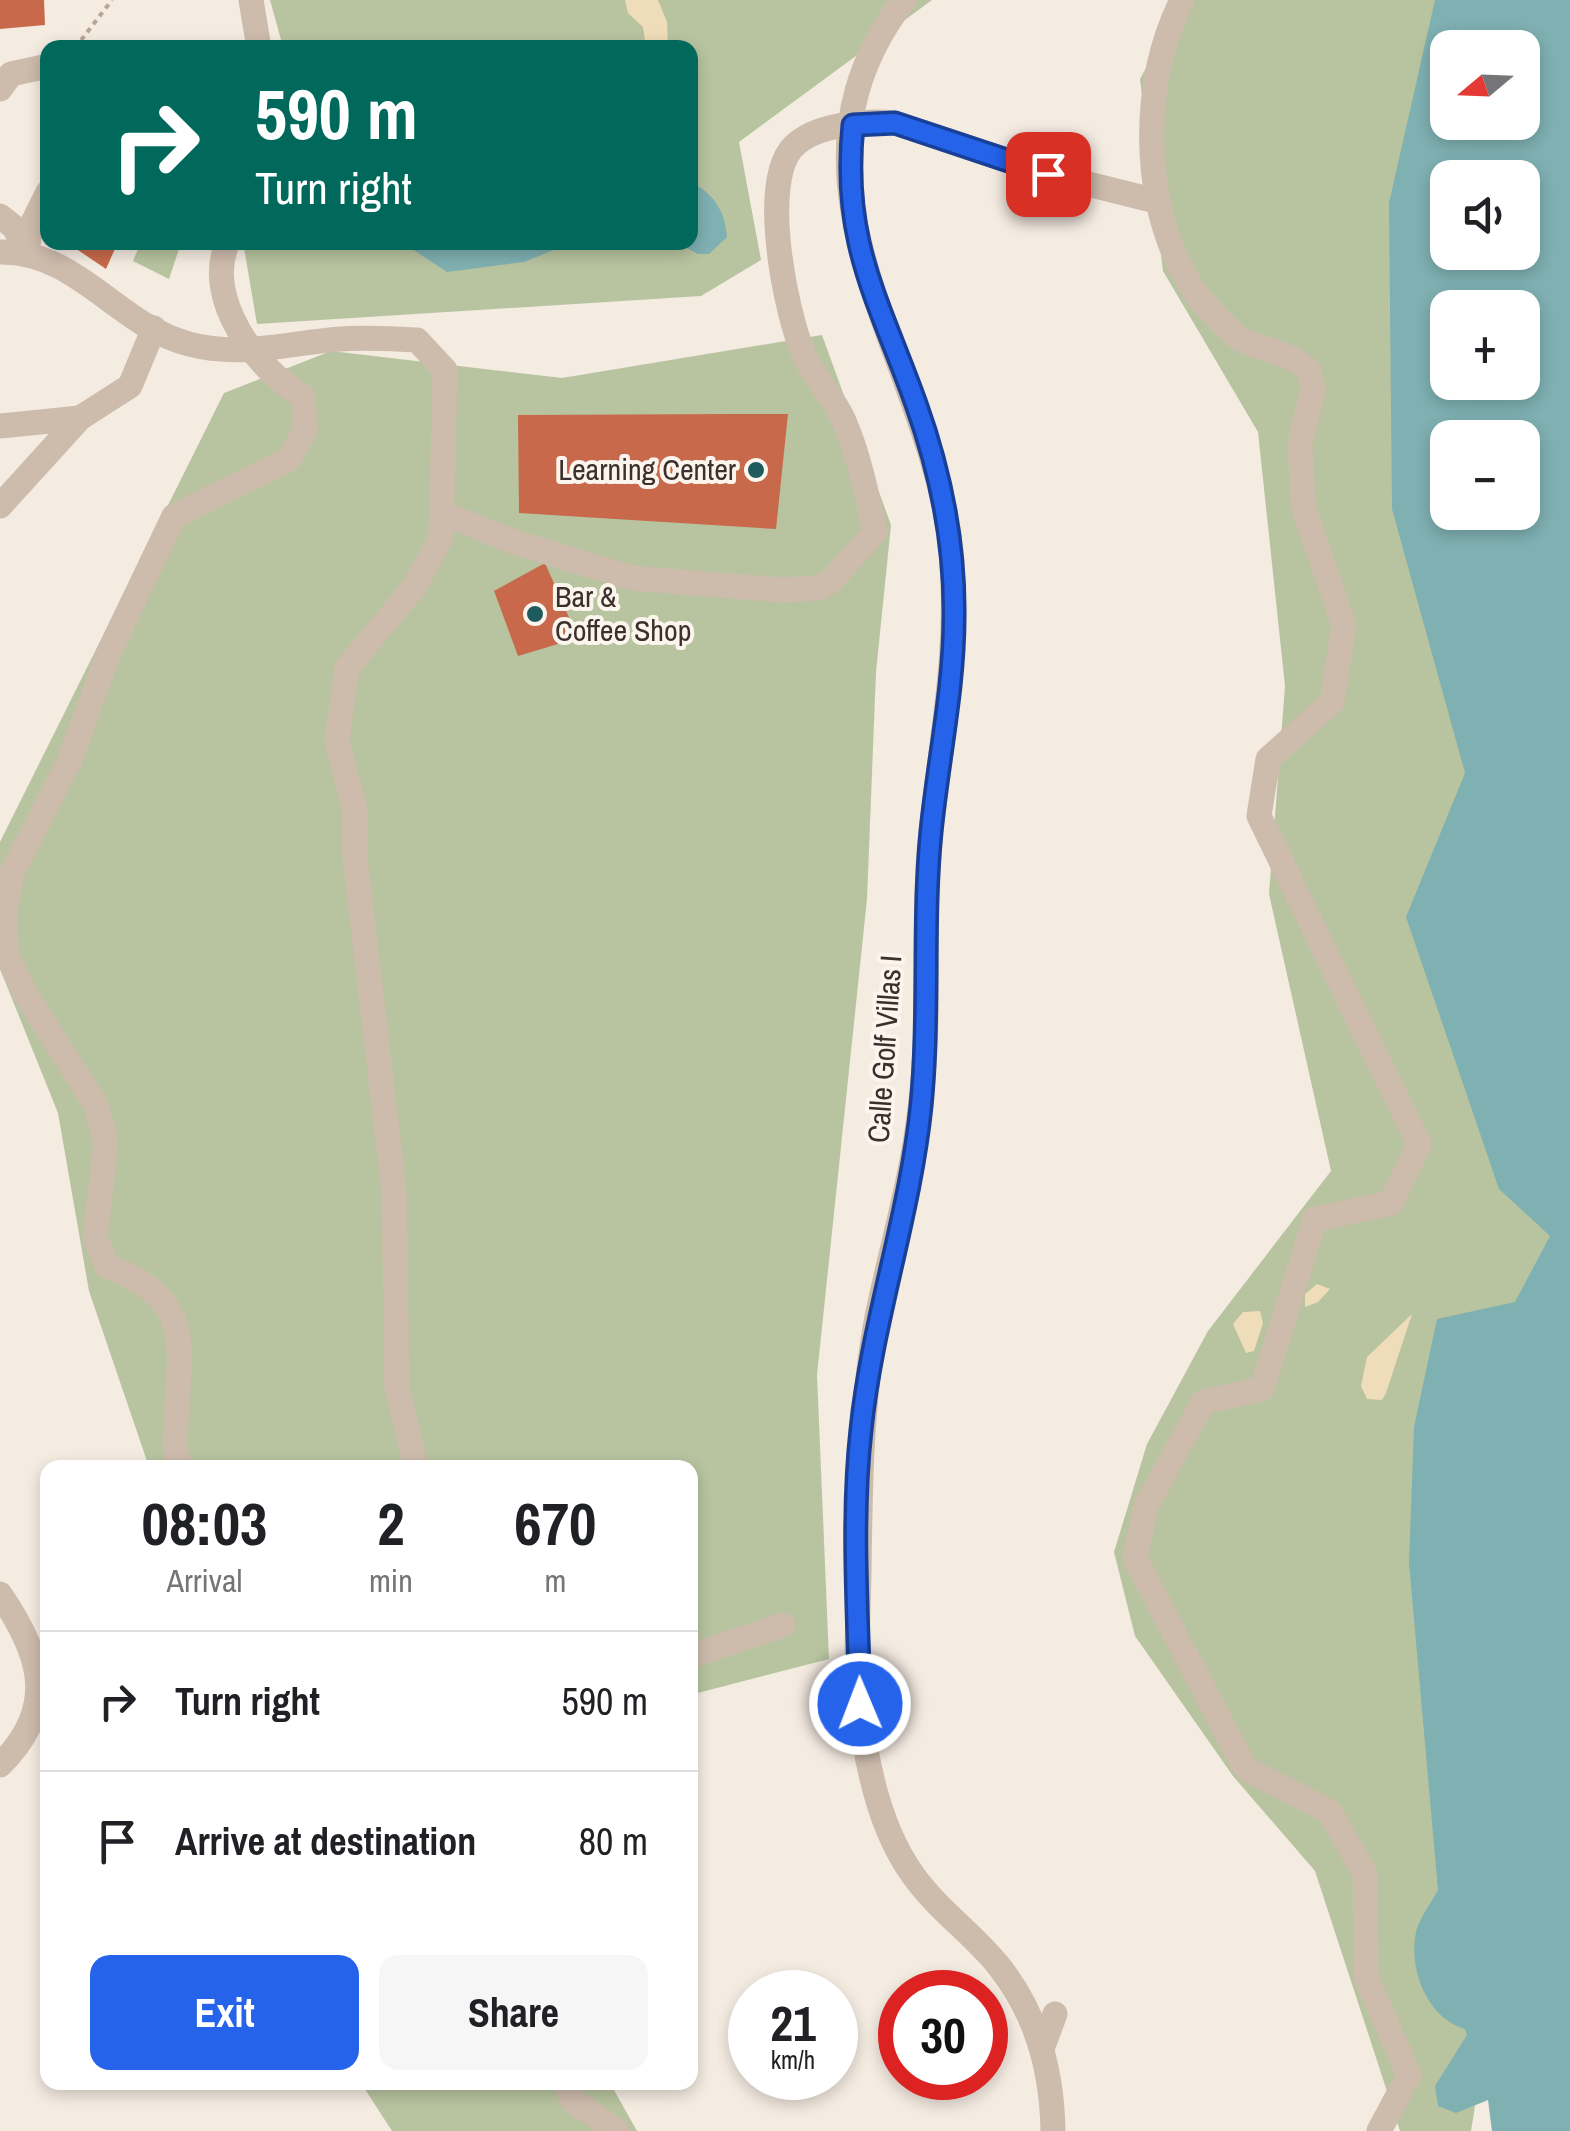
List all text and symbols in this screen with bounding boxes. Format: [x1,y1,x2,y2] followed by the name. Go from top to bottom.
[1430,30,1540,140] north arrow
[1430,30,1540,530] map controls
[255,67,418,161] text: 590 m
[90,80,220,210] icon: right
[1006,132,1091,217] pin
[1021,147,1076,202] icon: arrive
[255,157,412,218] text: Turn right
[1430,160,1540,270] button: sound
[1430,290,1540,400] button: +
[1430,420,1540,530] button: −
[558,449,737,489] place label: Learning Center
[745,459,767,481] marker: Learning Center
[555,576,691,650] place label: Bar & Coffee Shop
[524,603,546,625] marker: Bar & Coffee Shop
[857,954,911,1144] street label: Calle Golf Villas I
[142,1483,267,1564] text: 08:03
[377,1483,405,1564] text: 2
[514,1483,596,1564] text: 670
[167,1559,242,1602] text: Arrival
[369,1559,413,1602] text: min
[544,1559,566,1602] text: m
[808,1652,912,1756] position arrow
[90,1674,145,1729] icon: right
[175,1676,320,1727] text: Turn right
[561,1676,648,1727] text: 590 m
[90,1814,145,1869] icon: arrive
[175,1816,476,1867] text: Arrive at destination
[579,1816,648,1867] text: 80 m
[90,1955,359,2070] button: Exit
[379,1955,648,2070] button: Share
[878,1970,1008,2100] speed limit sign: 30
[770,1989,816,2057] text: 21
[771,2043,815,2077] text: km/h

